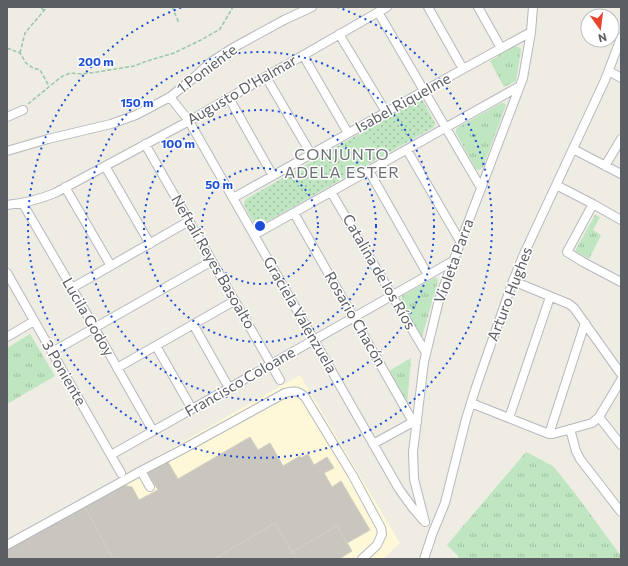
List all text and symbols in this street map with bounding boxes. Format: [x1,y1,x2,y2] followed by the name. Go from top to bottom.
[580,8,620,48] north arrow
[597,31,608,45] text: N
[173,40,240,97] street label: 1 Poniente
[183,50,300,128] street label: Augusto D'Halmar
[78,54,114,68] text: 200 m
[352,68,453,136] street label: Isabel Riquelme
[120,95,154,109] text: 150 m
[161,136,195,150] text: 100 m
[284,144,400,181] district label: CONJUNTO ADELA ESTER
[205,177,233,191] text: 50 m
[168,191,260,332] street label: Neftalí Reyes Basoalto
[339,211,420,333] street label: Catalina de los Ríos
[429,216,477,305] street label: Violeta Parra
[253,219,267,233] centre of rings
[483,244,535,343] street label: Arturo Hughes
[260,253,342,376] street label: Graciela Valenzuela
[321,268,390,369] street label: Rosario Chacón
[59,274,119,359] street label: Lucila Godoy
[39,337,91,408] street label: 3 Poniente
[181,342,298,420] street label: Francisco Coloane

